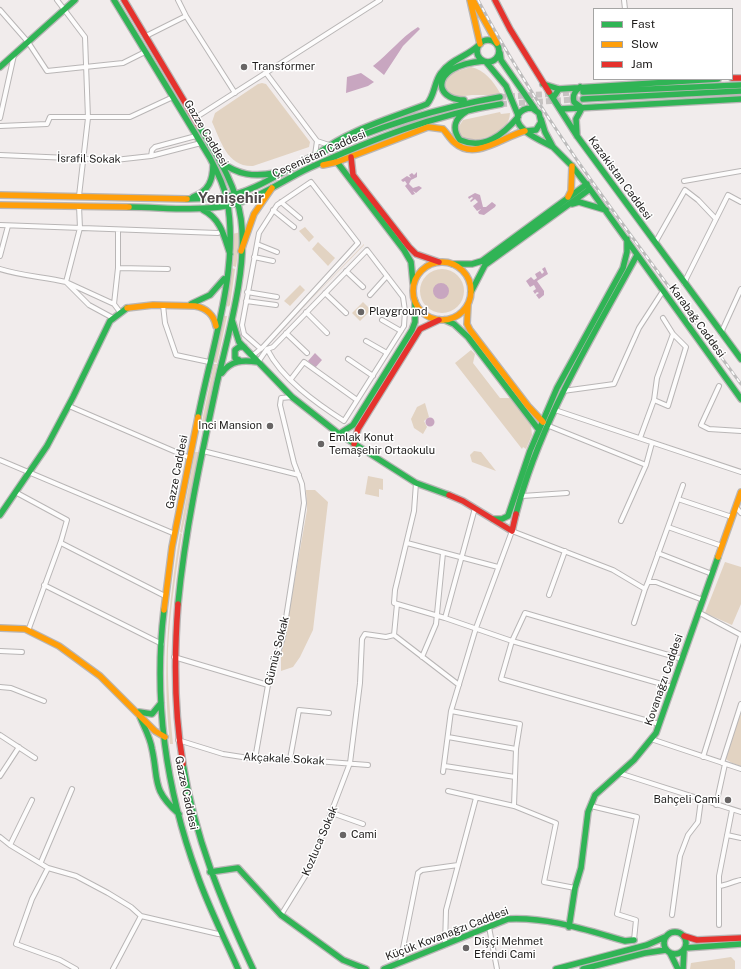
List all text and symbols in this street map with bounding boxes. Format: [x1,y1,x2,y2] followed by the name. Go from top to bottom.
[593,8,733,80] legend
[631,17,655,31] text: Fast
[631,37,658,51] text: Slow
[631,57,653,71] text: Jam
[252,60,315,74] place label: Transformer
[239,62,249,72] marker: Transformer
[181,98,231,168] street label: Gazze Caddesi
[270,127,368,181] street label: Çeçenistan Caddesi
[585,134,655,222] street label: Kazakistan Caddesi
[57,152,121,166] street label: İsrafil Sokak
[198,189,264,207] district label: Yenişehir
[666,282,728,360] street label: Karabağ Caddesi
[369,305,428,319] place label: Playground
[356,307,366,317] marker: Playground
[198,419,262,433] place label: Inci Mansion
[265,421,275,431] marker: Inci Mansion
[329,431,435,457] place label: Emlak Konut Temaşehir Ortaokulu
[163,434,191,510] street label: Gazze Caddesi
[316,439,326,449] marker: Emlak Konut Temaşehir Ortaokulu
[262,615,292,687] street label: Gümüş Sokak
[642,633,686,727] street label: Kovanağzı Caddesi
[243,750,325,768] street label: Akçakale Sokak
[172,755,200,831] street label: Gazze Caddesi
[653,793,720,807] place label: Bahçeli Cami
[723,795,733,805] marker: Bahçeli Cami
[299,804,341,878] street label: Kozluca Sokak
[351,828,377,842] place label: Cami
[338,830,348,840] marker: Cami
[384,904,510,964] street label: Küçük Kovanağzı Caddesi
[474,935,543,961] place label: Dişçi Mehmet Efendi Cami
[461,943,471,953] marker: Dişçi Mehmet Efendi Cami

